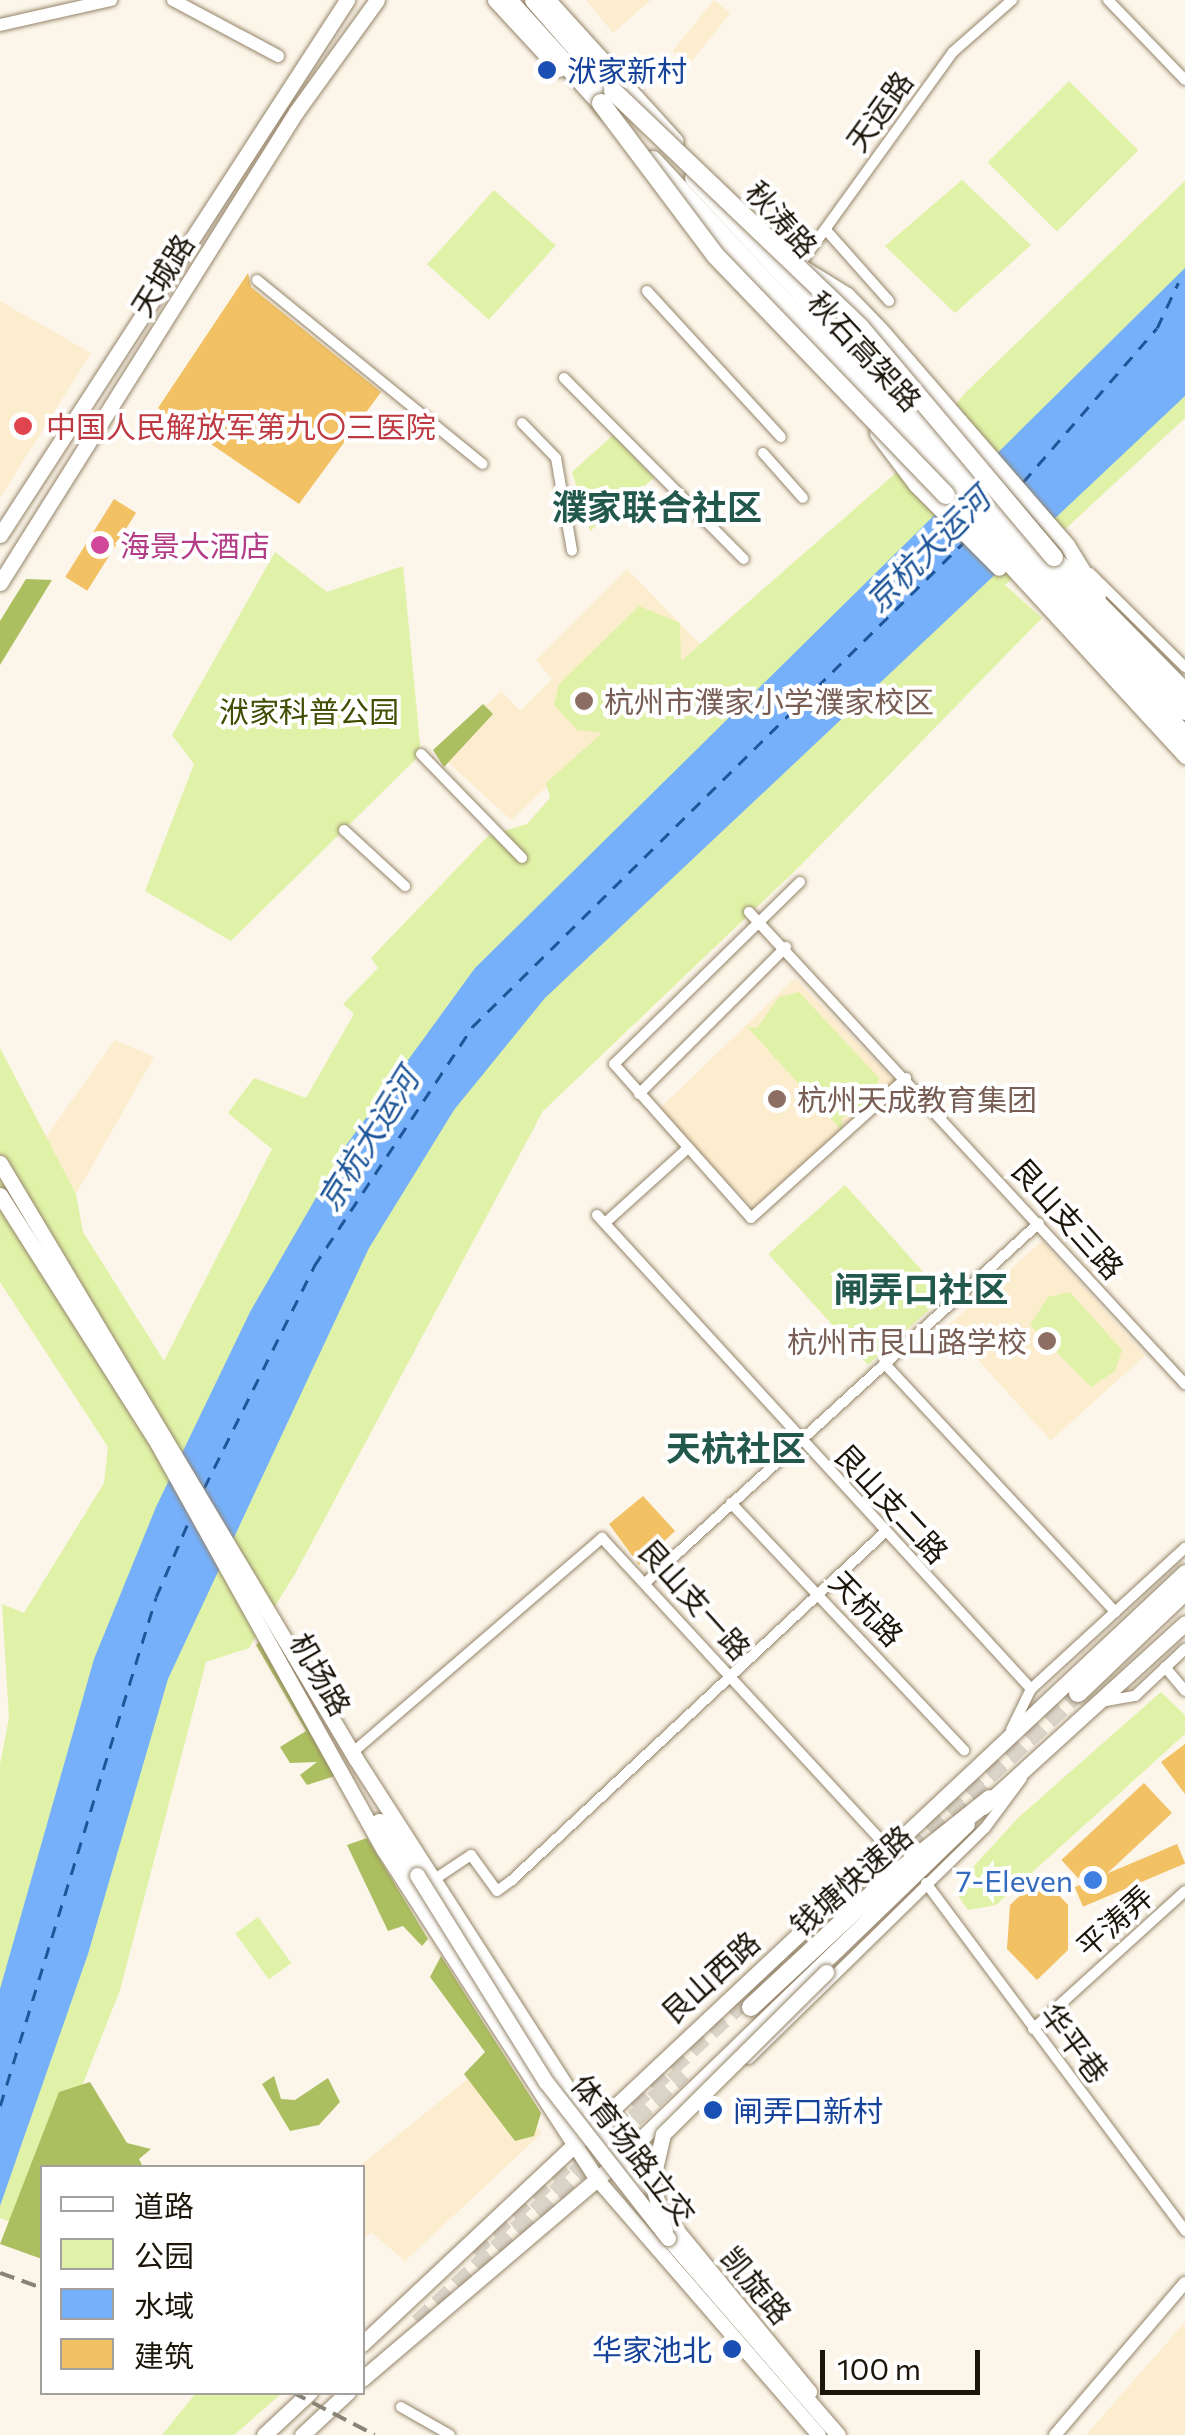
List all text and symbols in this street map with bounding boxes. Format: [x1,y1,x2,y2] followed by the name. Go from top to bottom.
[567,52,687,88] place label: 洑家新村
[536,59,558,81] marker: 洑家新村
[838,64,920,158] street label: 天运路
[739,174,825,264] street label: 秋涛路
[123,227,201,323] street label: 天城路
[801,284,929,418] street label: 秋石高架路
[46,408,436,444] place label: 中国人民解放军第九〇三医院
[10,413,36,439] marker: 中国人民解放军第九〇三医院
[857,479,997,619] water label: 京杭大运河
[552,485,762,527] district label: 濮家联合社区
[120,527,270,563] place label: 海景大酒店
[89,534,111,556] marker: 海景大酒店
[604,683,934,719] place label: 杭州市濮家小学濮家校区
[573,690,595,712] marker: 杭州市濮家小学濮家校区
[219,693,399,729] park label: 洑家科普公园
[308,1061,426,1217] water label: 京杭大运河
[797,1081,1037,1117] place label: 杭州天成教育集团
[766,1088,788,1110] marker: 杭州天成教育集团
[1004,1150,1132,1286] street label: 艮山支三路
[834,1267,1008,1309] district label: 闸弄口社区
[787,1323,1027,1359] place label: 杭州市艮山路学校
[1036,1330,1058,1352] marker: 杭州市艮山路学校
[666,1426,806,1468] district label: 天杭社区
[828,1436,956,1570] street label: 艮山支二路
[631,1531,759,1667] street label: 艮山支一路
[823,1563,911,1653] street label: 天杭路
[283,1626,359,1722] street label: 机场路
[783,1817,919,1943] street label: 钱塘快速路
[956,1862,1073,1898] place label: 7-Eleven
[1082,1869,1104,1891] marker: 7-Eleven
[1069,1878,1159,1964] street label: 平涛弄
[653,1923,767,2031] street label: 艮山西路
[1034,1996,1116,2090] street label: 华平巷
[564,2067,704,2231] street label: 体育场路立交
[733,2092,883,2128] place label: 闸弄口新村
[702,2099,724,2121] marker: 闸弄口新村
[40,2165,365,2395] legend
[134,2186,194,2223] text: 道路
[134,2236,194,2273] text: 公园
[714,2239,800,2331] street label: 凯旋路
[134,2286,194,2323] text: 水域
[825,2330,985,2392] scale bar
[592,2331,712,2367] place label: 华家池北
[134,2336,194,2373] text: 建筑
[721,2338,743,2360] marker: 华家池北
[837,2349,921,2386] text: 100 m

